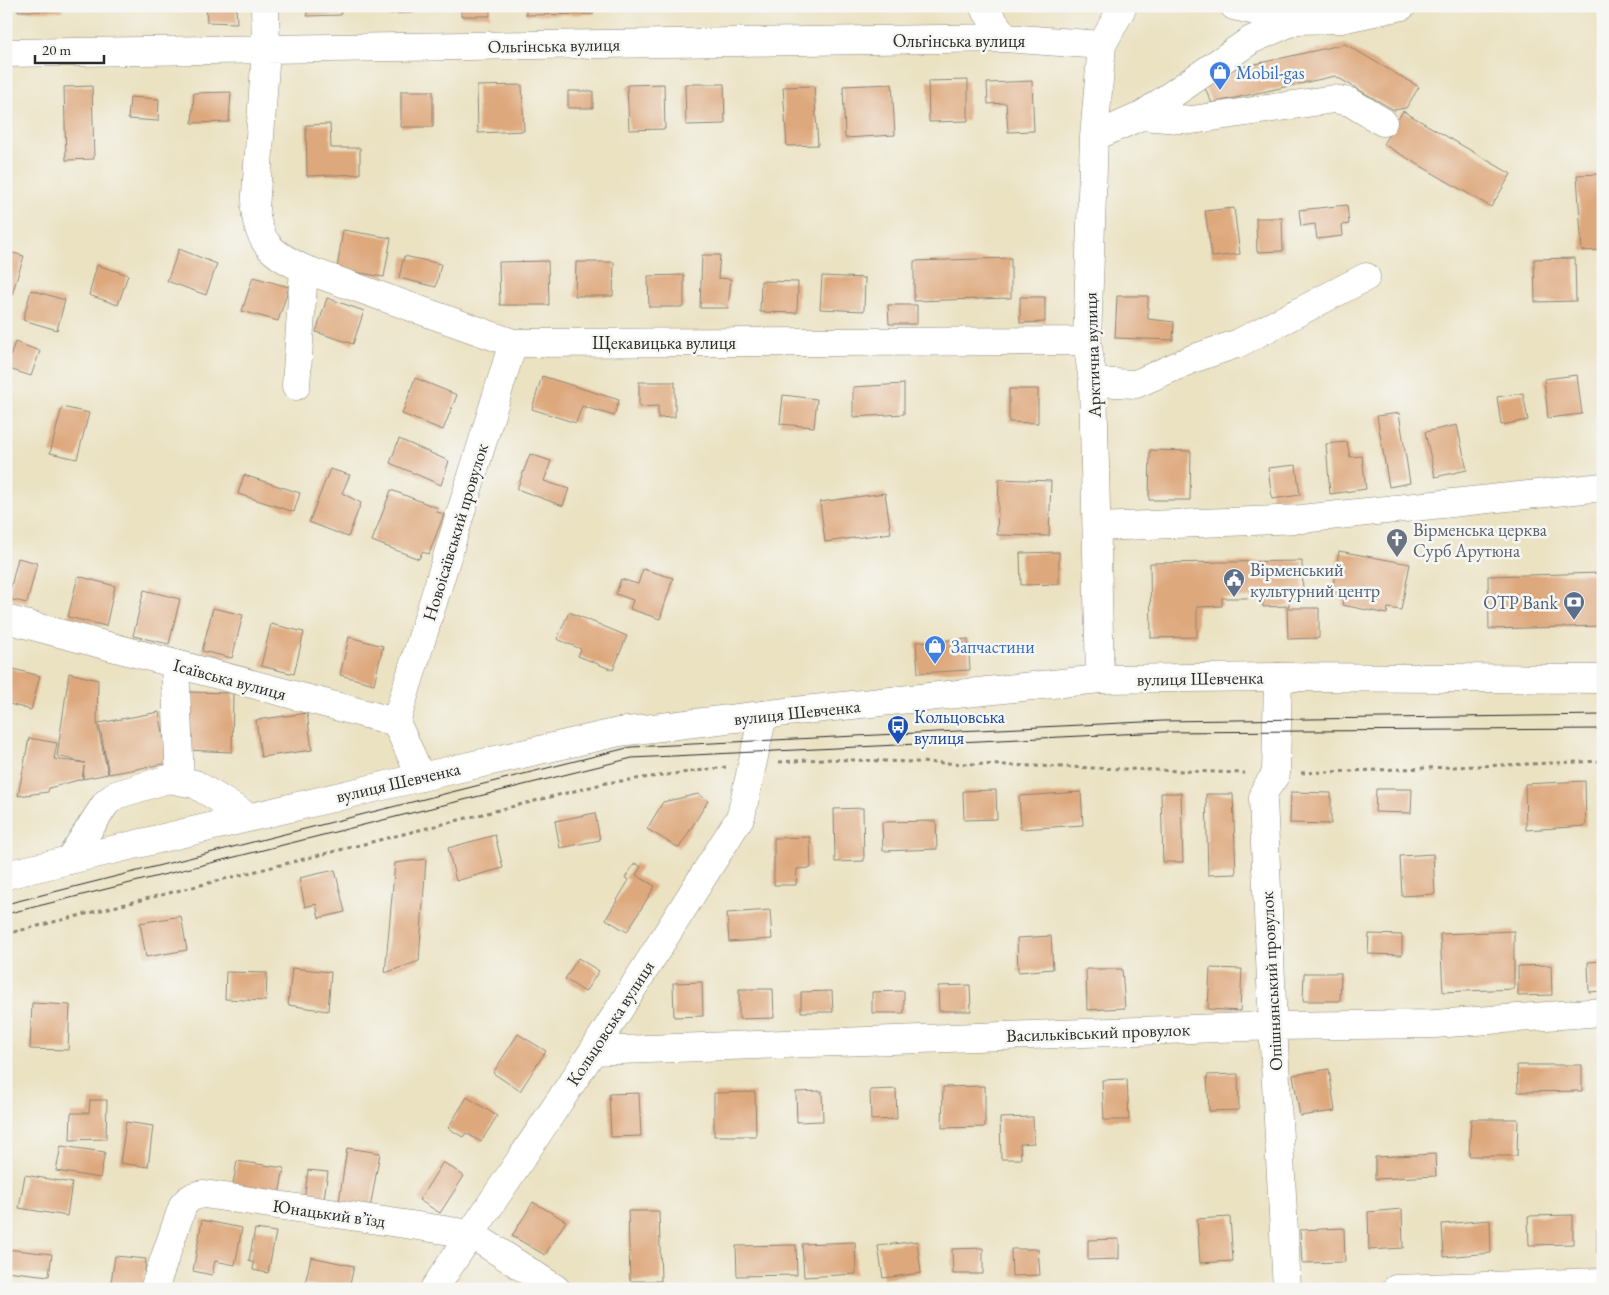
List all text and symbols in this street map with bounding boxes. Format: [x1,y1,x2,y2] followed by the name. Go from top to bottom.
[893,29,1025,52] street label: Ольгінська вулиця
[35,32,104,64] scale bar
[488,32,620,58] street label: Ольгінська вулиця
[42,40,71,59] text: 20 m
[1208,60,1232,91] shop icon: Mobil-gas
[1236,61,1305,84] place label: Mobil-gas
[1078,292,1106,419] street label: Арктична вулиця
[592,331,736,354] street label: Щекавицька вулиця
[417,440,493,623] street label: Новоісаївський провулок
[1413,518,1548,562] place label: Вірменська церква Сурб Арутюна
[1385,527,1409,558] church icon: Вірменська церква Сурб Арутюна
[1250,558,1380,602] place label: Вірменський культурний центр
[1222,567,1246,598] public building icon: Вірменський культурний центр
[1562,590,1586,621] bank icon: OTP Bank
[1483,591,1559,614] place label: OTP Bank
[923,634,947,665] shop icon: Запчастини
[951,635,1035,658] place label: Запчастини
[171,653,289,705] street label: Ісаївська вулиця
[1136,665,1264,691] street label: вулиця Шевченка
[733,694,862,730] street label: вулиця Шевченка
[914,705,1006,749] place label: Кольцовська вулиця
[886,714,910,745] bus stop icon: Кольцовська вулиця
[334,756,463,807] street label: вулиця Шевченка
[1255,890,1287,1071] street label: Опішнянський провулок
[561,956,659,1090] street label: Кольцовська вулиця
[1006,1017,1191,1047] street label: Васильківський провулок
[271,1194,387,1232] street label: Юнацький в’їзд

